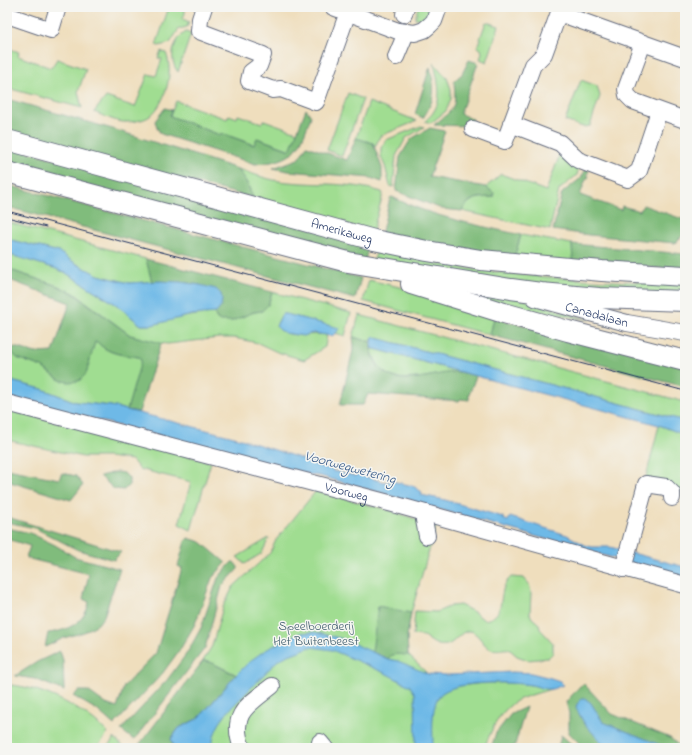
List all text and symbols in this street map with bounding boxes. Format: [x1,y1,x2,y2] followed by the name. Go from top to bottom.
[309,214,375,250] street label: Amerikaweg
[563,297,630,332] street label: Canadalaan
[302,446,399,490] water label: Voorwegwetering
[322,477,370,508] street label: Voorweg
[273,617,359,651] park label: Speelboerderij Het Buitenbeest

